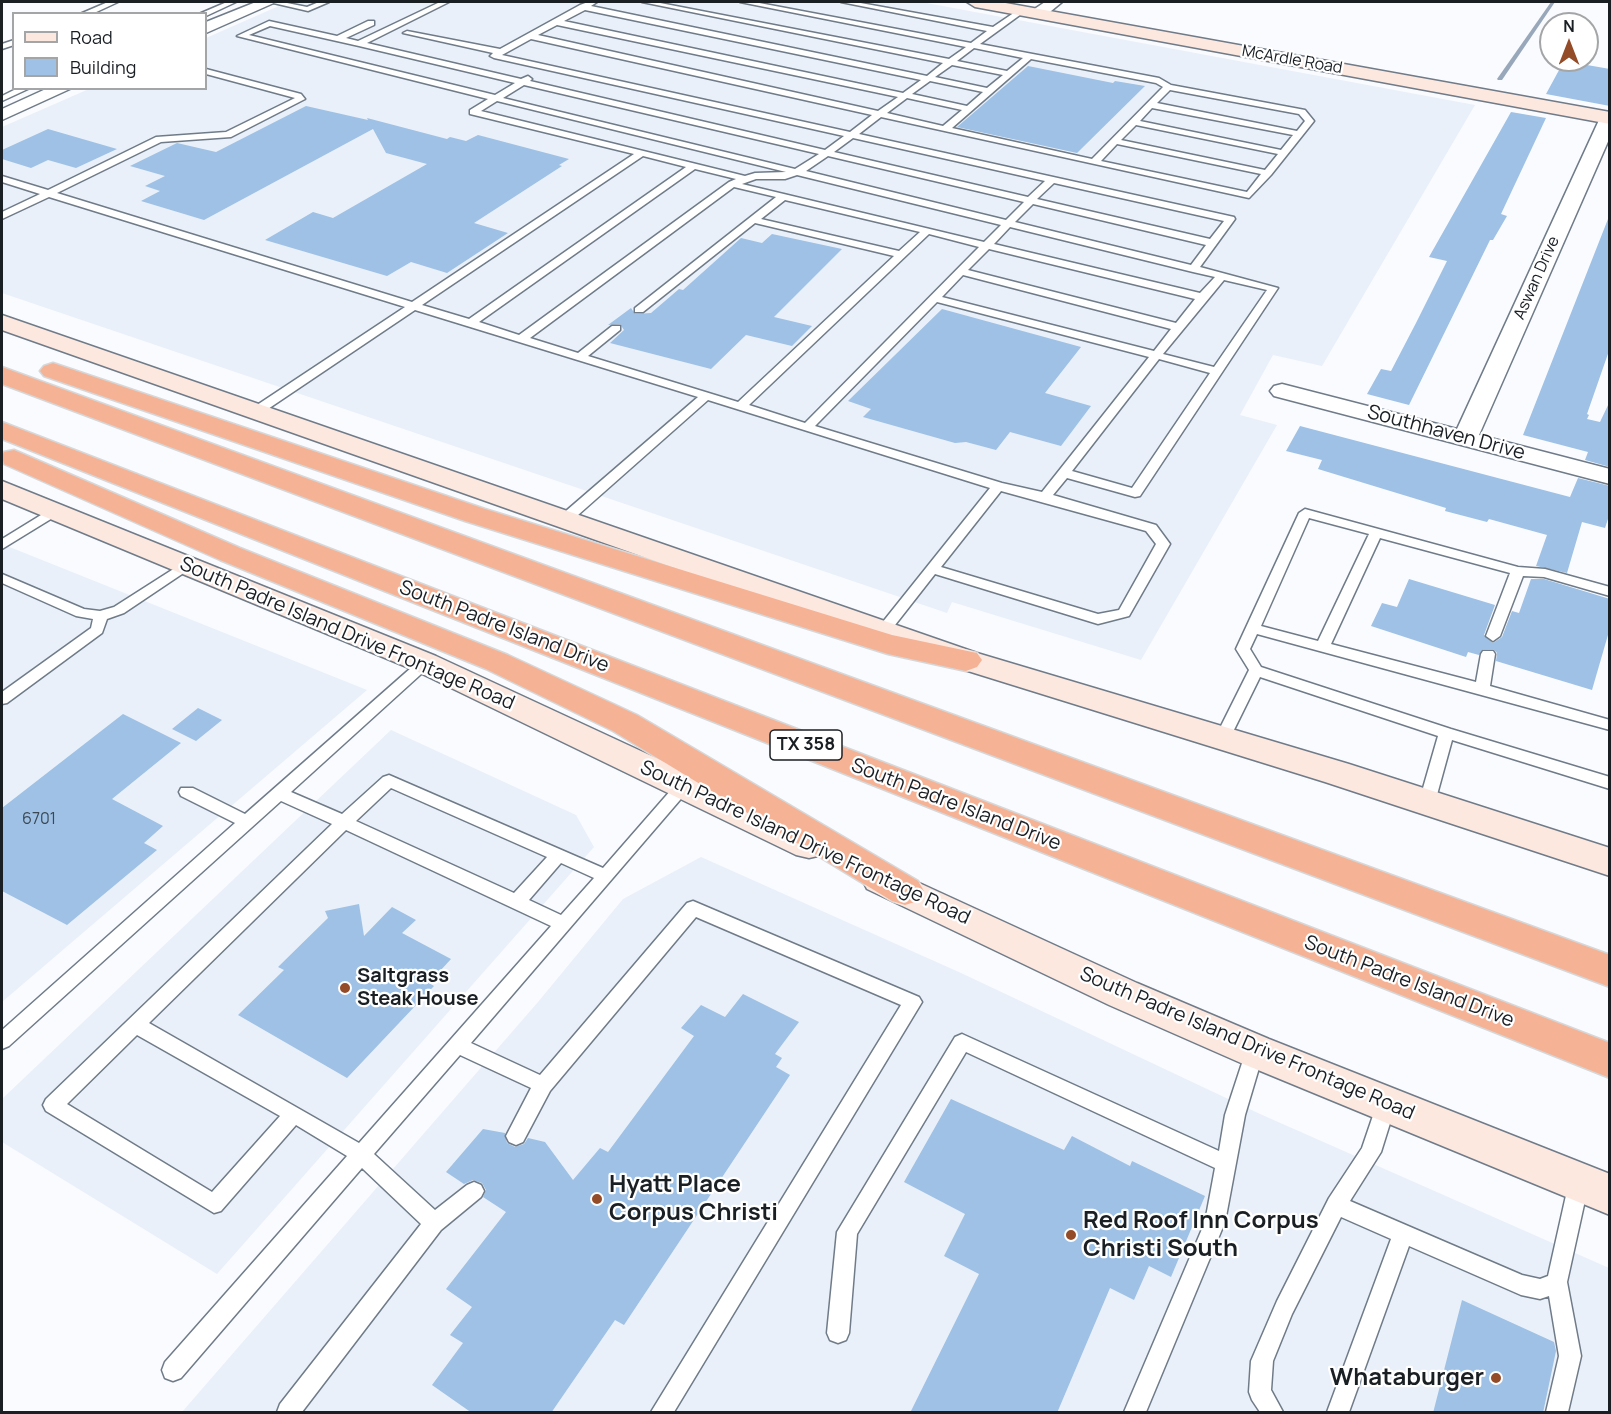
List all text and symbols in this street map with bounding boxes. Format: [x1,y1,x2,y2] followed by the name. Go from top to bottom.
[12,12,207,90] legend
[1539,12,1599,72] north arrow
[1563,15,1575,37] text: N
[70,25,113,49] text: Road
[1240,42,1344,78] street label: McArdle Road
[70,55,136,79] text: Building
[1510,233,1564,323] street label: Aswan Drive
[1365,400,1527,466] street label: Southhaven Drive
[176,552,518,716] street label: South Padre Island Drive Frontage Road
[396,576,612,678] street label: South Padre Island Drive
[770,730,842,760] road number: TX 358
[848,754,1064,856] street label: South Padre Island Drive
[636,756,974,930] street label: South Padre Island Drive Frontage Road
[22,810,56,830] house number: 6701
[1301,931,1517,1033] street label: South Padre Island Drive
[1076,962,1418,1126] street label: South Padre Island Drive Frontage Road
[357,964,479,1011] place label: Saltgrass Steak House
[338,981,352,995] marker: Saltgrass Steak House
[609,1171,778,1227] place label: Hyatt Place Corpus Christi
[590,1192,604,1206] marker: Hyatt Place Corpus Christi
[1083,1207,1319,1263] place label: Red Roof Inn Corpus Christi South
[1064,1228,1078,1242] marker: Red Roof Inn Corpus Christi South
[1330,1364,1484,1392] place label: Whataburger
[1489,1371,1503,1385] marker: Whataburger

